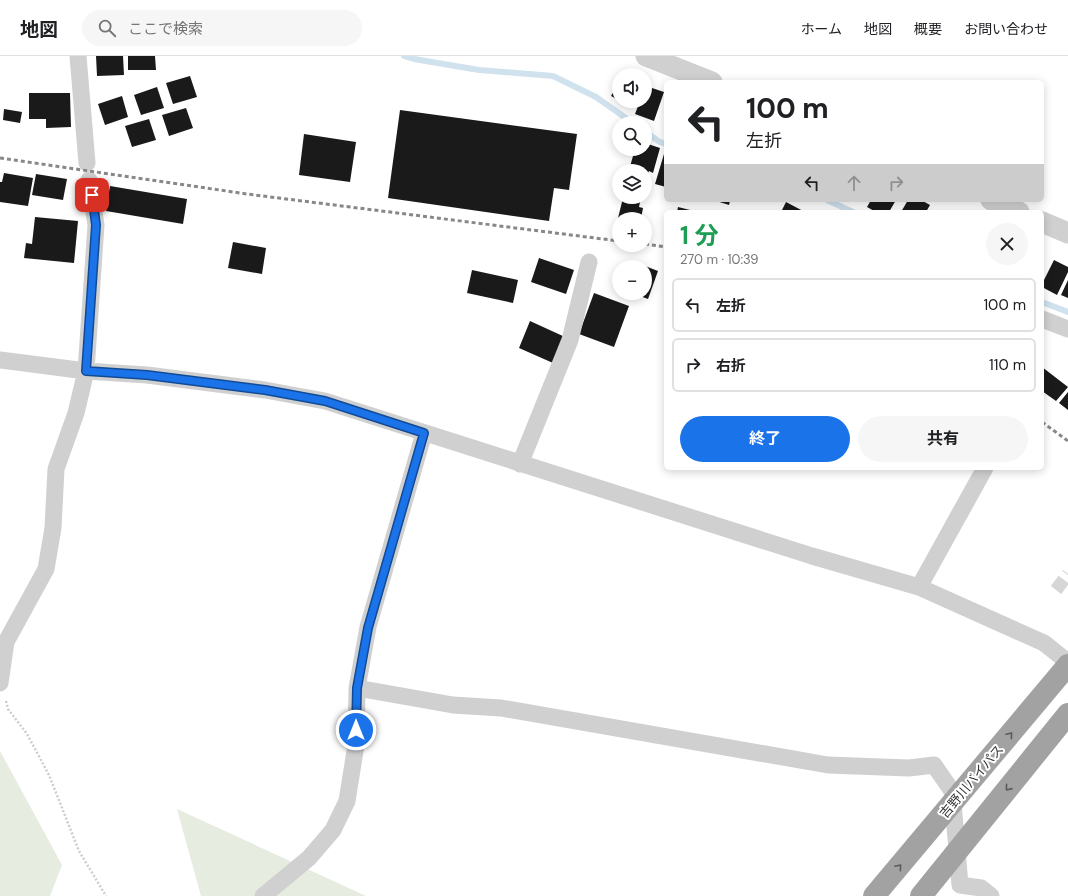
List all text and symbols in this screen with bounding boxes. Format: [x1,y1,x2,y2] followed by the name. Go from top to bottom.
[82,10,362,46] search box
[20,17,58,42] text: 地図
[96,17,118,39] icon: search
[128,19,203,39] text: ここで検索
[800,20,842,38] text: ホーム
[864,20,892,38] text: 地図
[914,20,942,38] text: 概要
[964,20,1048,38] text: お問い合わせ
[612,68,652,300] map controls
[612,68,652,108] button: sound
[746,90,829,127] text: 100 m
[680,96,732,148] icon: left
[612,116,652,156] button: search
[746,129,782,153] text: 左折
[612,164,652,204] button: layers
[801,172,823,194] icon: left
[843,172,865,194] icon: ahead
[885,172,907,194] icon: right
[75,178,109,212] pin
[81,184,103,206] icon: arrive
[612,212,652,252] button: +
[680,220,718,251] text: 1 分
[986,223,1028,265] button: close
[680,251,759,268] text: 270 m · 10:39
[612,260,652,300] button: −
[682,294,704,316] icon: left
[983,295,1026,315] text: 100 m
[716,296,746,316] text: 左折
[682,354,704,376] icon: right
[989,355,1026,375] text: 110 m
[716,356,746,376] text: 右折
[680,416,850,462] button: 終了
[858,416,1028,462] button: 共有
[335,709,377,751] position arrow
[1005,732,1012,739] one-way arrow
[936,741,1007,822] street label: 吉野川バイパス
[1006,784,1013,791] one-way arrow
[895,864,902,871] one-way arrow

